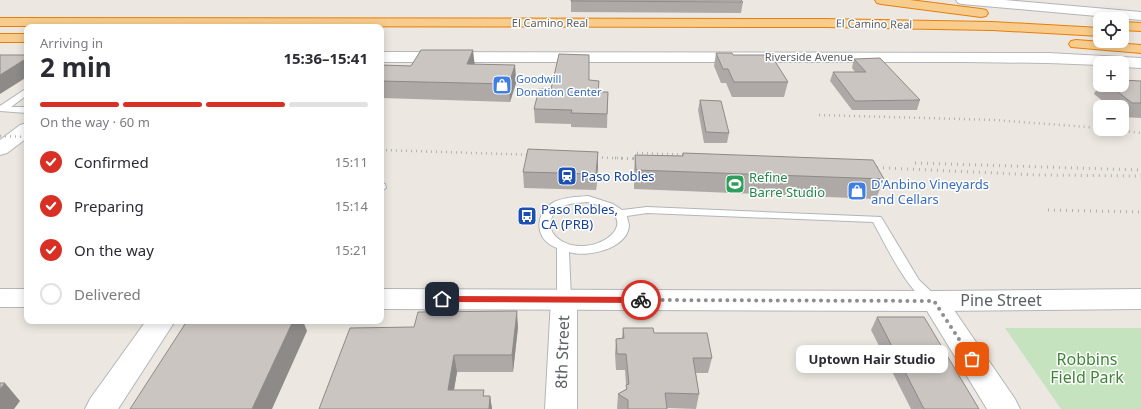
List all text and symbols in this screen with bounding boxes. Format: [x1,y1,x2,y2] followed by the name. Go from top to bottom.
[1093,12,1129,136] map controls
[1093,12,1129,48] button: locate
[512,15,588,30] street label: El Camino Real
[836,15,912,32] street label: El Camino Real
[40,34,103,52] text: Arriving in
[283,48,368,68] text: 15:36–15:41
[40,49,112,85] text: 2 min
[765,49,853,64] street label: Riverside Avenue
[1093,56,1129,92] button: +
[516,71,602,99] place label: Goodwill Donation Center
[491,74,513,96] shop icon: Goodwill Donation Center
[1093,100,1129,136] button: −
[40,113,150,131] text: On the way · 60 m
[40,151,62,173] icon: check
[74,152,149,172] text: Confirmed
[335,153,368,171] text: 15:11
[556,165,578,187] station icon: Paso Robles
[581,167,655,185] place label: Paso Robles
[749,168,825,201] place label: Refine Barre Studio
[724,173,746,195] sports icon: Refine Barre Studio
[871,175,989,208] place label: D'Anbino Vineyards and Cellars
[846,180,868,202] shop icon: D'Anbino Vineyards and Cellars
[40,195,62,217] icon: check
[74,196,144,216] text: Preparing
[335,197,368,215] text: 15:14
[541,200,618,233] place label: Paso Robles, CA (PRB)
[516,205,538,227] bus stop icon: Paso Robles, CA (PRB)
[40,239,62,261] icon: check
[74,240,154,260] text: On the way
[335,241,368,259] text: 15:21
[621,280,661,320] courier
[425,282,459,316] pin
[74,284,141,304] text: Delivered
[431,288,453,310] icon: home
[630,289,652,311] icon: bike
[960,289,1042,311] street label: Pine Street
[550,315,574,389] street label: 8th Street
[955,342,989,376] pin
[796,345,948,373] callout: Uptown Hair Studio
[961,348,983,370] icon: bag
[1050,348,1124,388] park label: Robbins Field Park
[809,350,935,368] text: Uptown Hair Studio

